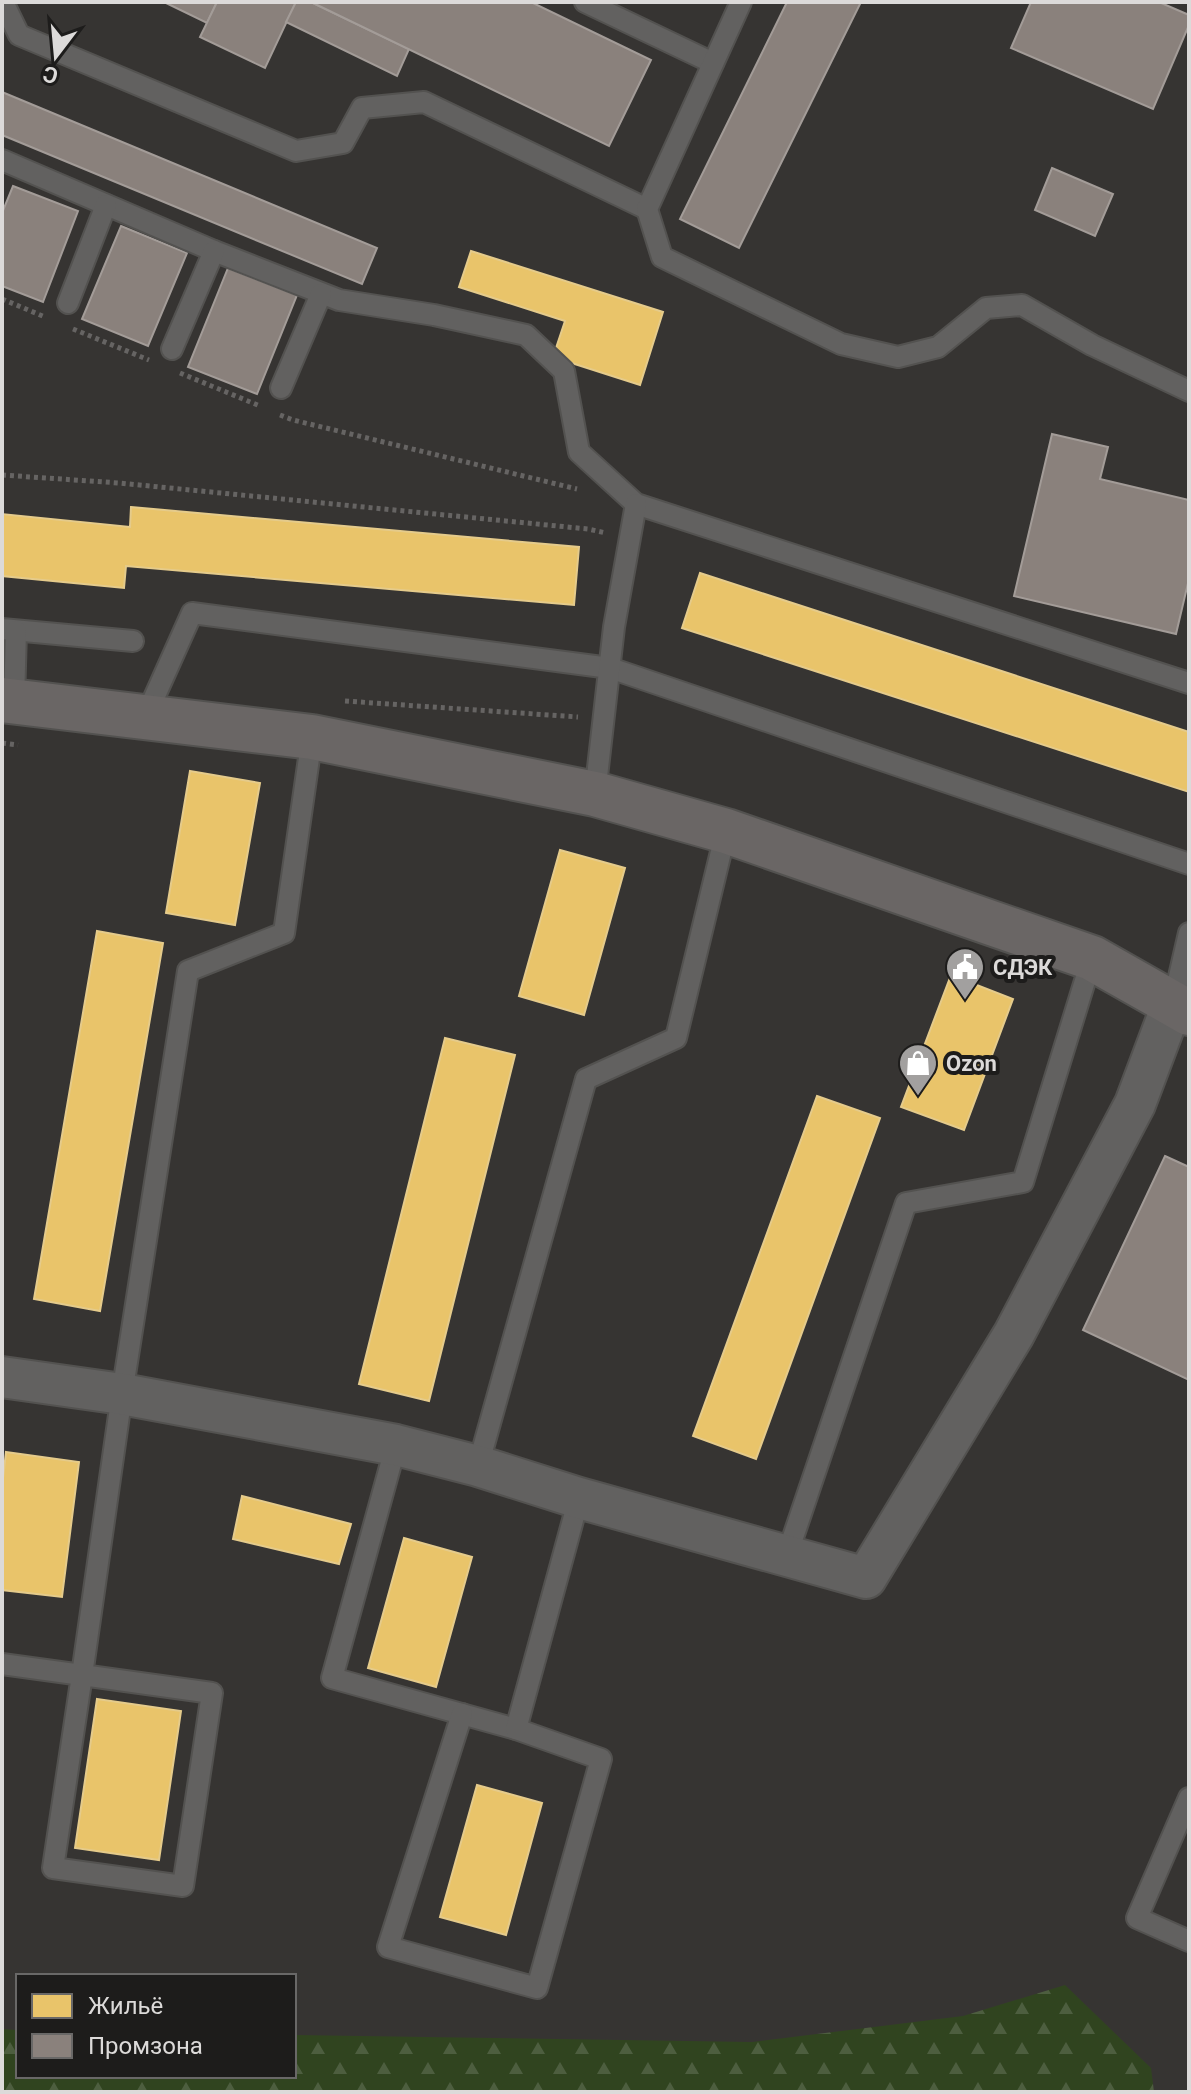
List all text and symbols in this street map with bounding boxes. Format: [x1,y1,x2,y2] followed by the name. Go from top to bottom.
[16,16,96,96] north arrow
[40,61,61,89] text: С
[944,946,986,1001] public building icon: СДЭК
[993,955,1053,980] place label: СДЭК
[897,1042,939,1097] shop icon: Ozon
[946,1051,997,1076] place label: Ozon
[16,1974,296,2078] legend
[88,1992,163,2020] text: Жильё
[88,2032,203,2060] text: Промзона

